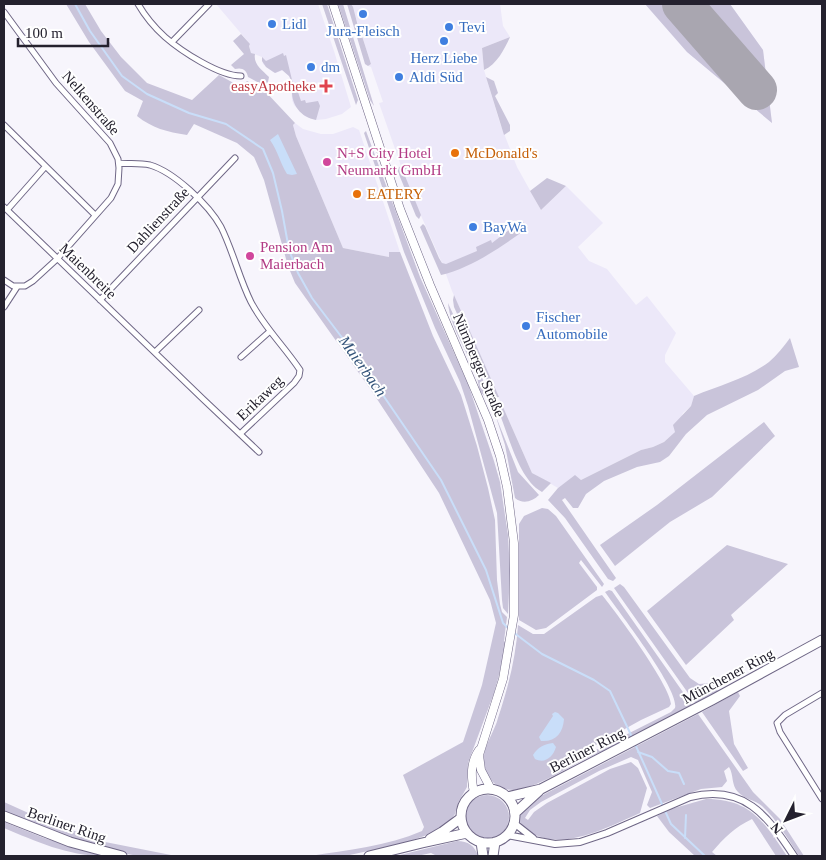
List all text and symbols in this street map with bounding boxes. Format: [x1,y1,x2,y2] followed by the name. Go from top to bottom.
[357,8,369,20] marker: Jura-Fleisch
[18,15,108,47] scale bar
[282,16,307,32] place label: Lidl
[266,18,278,30] marker: Lidl
[459,19,485,35] place label: Tevi
[443,21,455,33] marker: Tevi
[326,23,400,39] place label: Jura-Fleisch
[25,25,63,41] text: 100 m
[438,35,450,47] marker: Herz Liebe
[410,50,478,66] place label: Herz Liebe
[321,59,341,75] place label: dm
[305,61,317,73] marker: dm
[59,68,123,138] street label: Nelkenstraße
[409,69,463,85] place label: Aldi Süd
[393,71,405,83] marker: Aldi Süd
[231,78,316,94] place label: easyApotheke
[320,80,332,92] marker: easyApotheke
[337,145,442,178] place label: N+S City Hotel Neumarkt GmbH
[465,145,538,161] place label: McDonald's
[449,147,461,159] marker: McDonald's
[321,156,333,168] marker: N+S City Hotel Neumarkt GmbH
[124,184,192,256] street label: Dahlienstraße
[367,186,424,202] place label: EATERY
[351,188,363,200] marker: EATERY
[483,219,527,235] place label: BayWa
[467,221,479,233] marker: BayWa
[260,239,333,272] place label: Pension Am Maierbach
[56,240,120,302] street label: Maienbreite
[244,250,256,262] marker: Pension Am Maierbach
[536,309,608,342] place label: Fischer Automobile
[450,311,508,419] street label: Nürnberger Straße
[520,320,532,332] marker: Fischer Automobile
[335,332,390,400] water label: Maierbach
[234,372,287,424] street label: Erikaweg
[680,645,777,707] street label: Münchener Ring
[547,724,628,776] street label: Berliner Ring
[761,795,811,845] north arrow
[26,804,109,846] street label: Berliner Ring
[768,820,786,837] text: N

